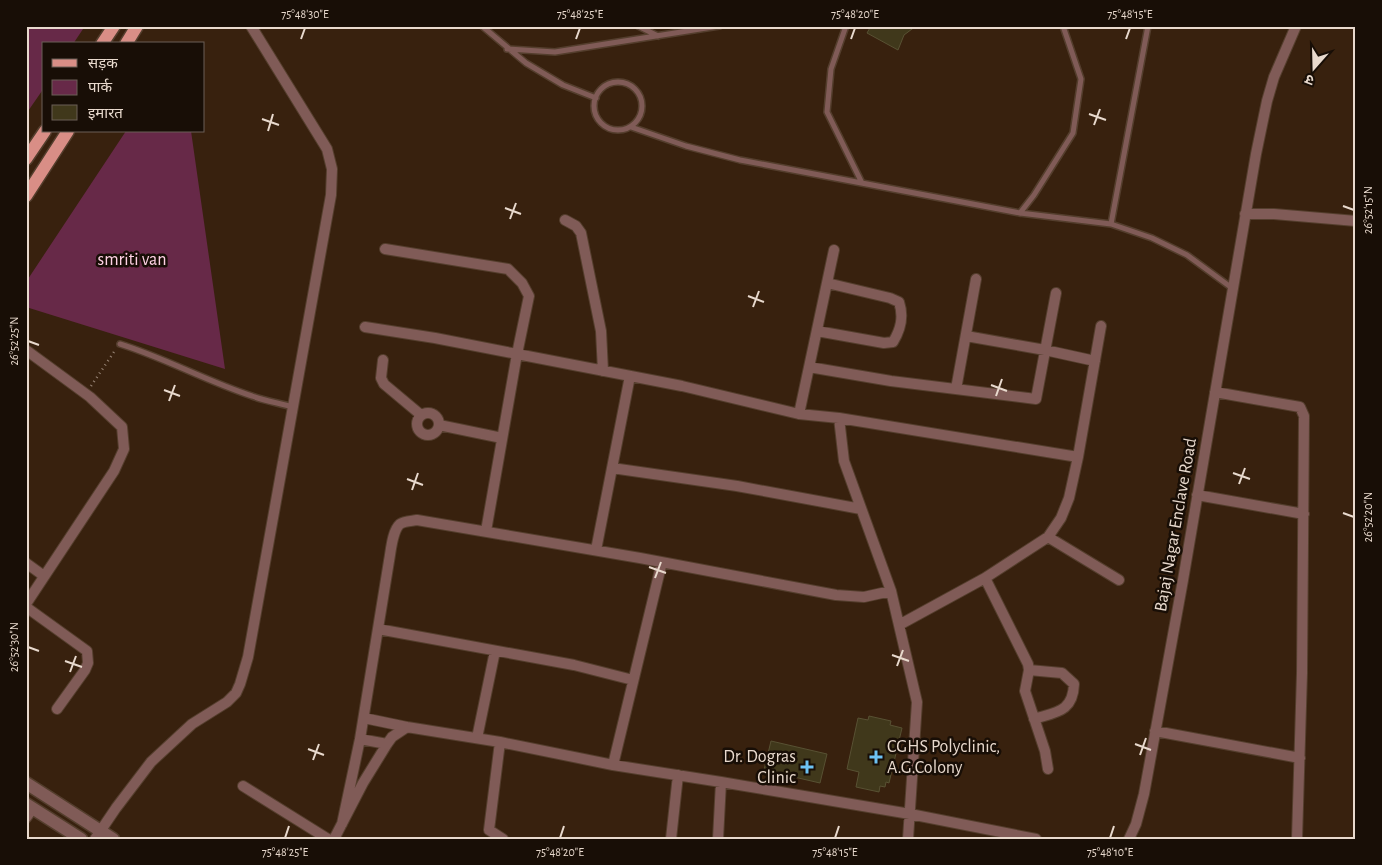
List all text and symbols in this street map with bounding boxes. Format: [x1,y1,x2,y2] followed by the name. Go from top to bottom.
[281,8,329,20] text: 75°48'30"E
[557,8,604,20] text: 75°48'25"E
[831,8,879,20] text: 75°48'20"E
[1107,8,1153,20] text: 75°48'15"E
[42,42,205,132] legend
[1290,42,1340,92] north arrow
[88,56,118,71] text: सड़क
[1303,71,1316,87] text: उ
[88,78,112,95] text: पार्क
[88,106,123,121] text: इमारत
[1362,186,1374,234] text: 26°52'15"N
[98,251,166,269] park label: smriti van
[8,316,20,366] text: 26°52'25"N
[1152,437,1200,613] street label: Bajaj Nagar Enclave Road
[1362,492,1374,542] text: 26°52'20"N
[8,622,20,672] text: 26°52'30"N
[887,738,1000,777] place label: CGHS Polyclinic, A.G.Colony
[723,748,796,787] place label: Dr. Dogras Clinic
[869,750,883,764] marker: CGHS Polyclinic, A.G.Colony
[800,760,814,774] marker: Dr. Dogras Clinic
[262,846,309,858] text: 75°48'25"E
[536,846,584,858] text: 75°48'20"E
[812,846,858,858] text: 75°48'15"E
[1087,846,1134,858] text: 75°48'10"E

